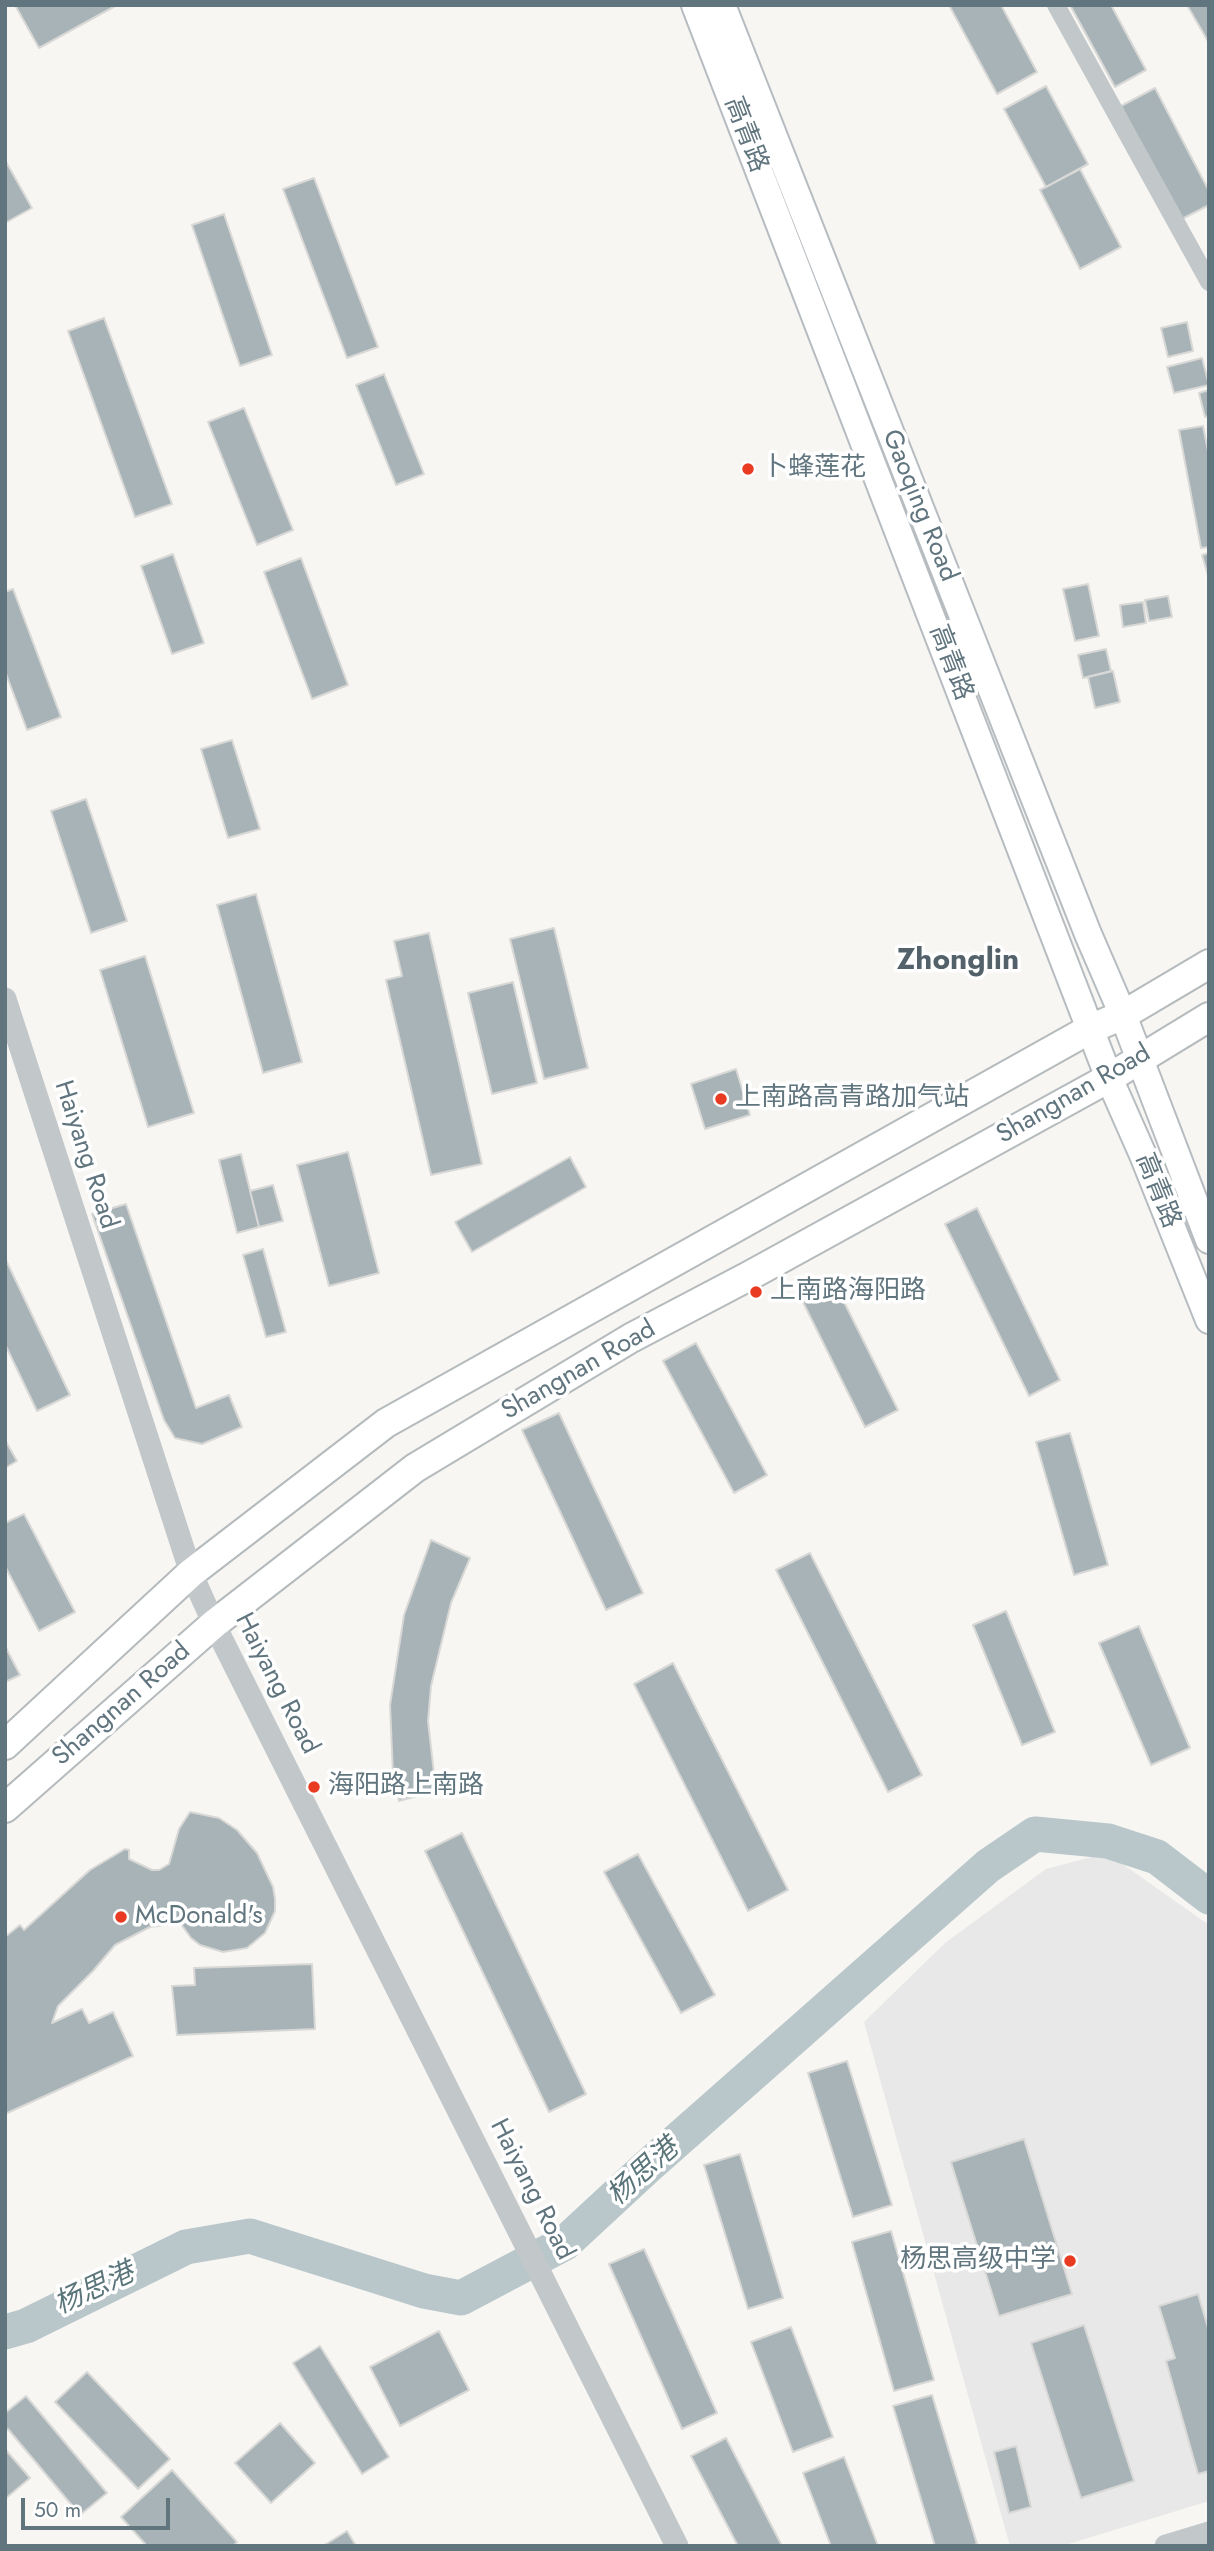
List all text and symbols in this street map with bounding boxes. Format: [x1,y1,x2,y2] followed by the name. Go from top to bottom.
[716,93,774,177] street label: 高青路
[874,426,964,586] street label: Gaoqing Road
[762,453,866,485] place label: 卜蜂莲花
[740,461,756,477] marker: 卜蜂莲花
[921,621,979,705] street label: 高青路
[897,944,1019,980] district label: Zhonglin
[991,1038,1157,1152] street label: Shangnan Road
[46,1077,124,1233] street label: Haiyang Road
[735,1083,969,1115] place label: 上南路高青路加气站
[713,1091,729,1107] marker: 上南路高青路加气站
[1128,1149,1186,1233] street label: 高青路
[770,1276,926,1308] place label: 上南路海阳路
[748,1284,764,1300] marker: 上南路海阳路
[496,1314,662,1428] street label: Shangnan Road
[227,1608,325,1760] street label: Haiyang Road
[47,1637,197,1773] street label: Shangnan Road
[328,1771,484,1803] place label: 海阳路上南路
[306,1779,322,1795] marker: 海阳路上南路
[135,1901,263,1933] place label: McDonald's
[113,1909,129,1925] marker: McDonald's
[482,2114,580,2266] street label: Haiyang Road
[602,2132,686,2214] water label: 杨思港
[900,2245,1056,2277] place label: 杨思高级中学
[1062,2253,1078,2269] marker: 杨思高级中学
[50,2257,140,2323] water label: 杨思港
[24,2484,173,2528] scale bar
[34,2495,81,2525] text: 50 m

